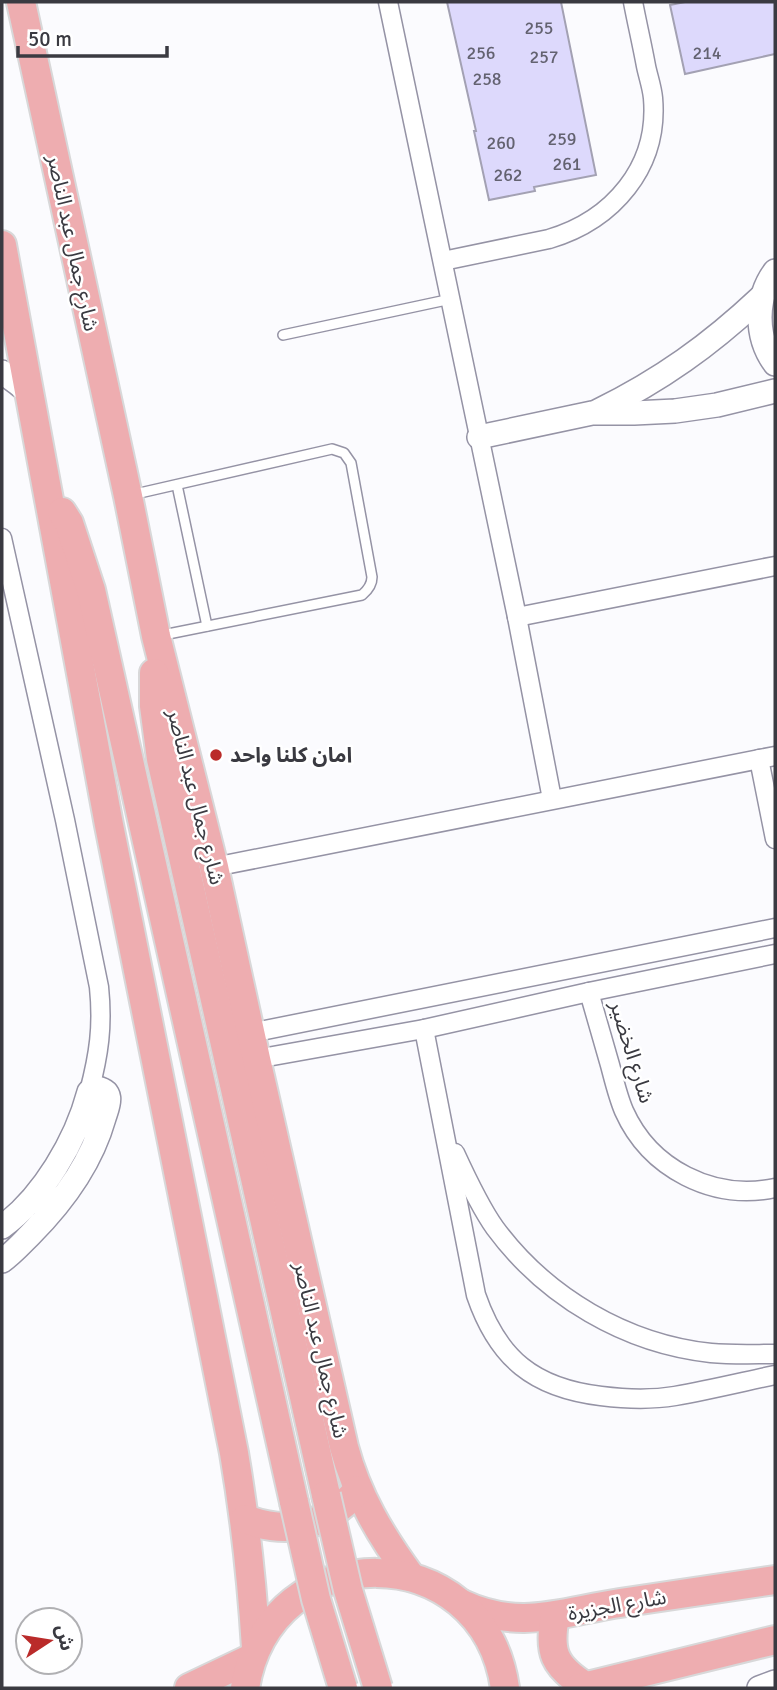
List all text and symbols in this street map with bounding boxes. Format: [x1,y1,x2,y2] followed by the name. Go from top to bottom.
[18,14,166,58] scale bar
[524,17,554,39] house number: 255
[28,26,72,52] text: 50 m
[466,42,496,64] house number: 256
[692,42,722,64] house number: 214
[529,46,559,68] house number: 257
[472,68,502,90] house number: 258
[547,128,577,150] house number: 259
[486,132,516,154] house number: 260
[39,151,104,334] street label: شارع جمال عبد الناصر
[552,153,582,175] house number: 261
[493,164,523,186] house number: 262
[159,706,230,888] street label: شارع جمال عبد الناصر
[230,742,352,768] place label: امان كلنا واحد
[208,747,224,763] marker: امان كلنا واحد
[602,997,660,1107] street label: شارع الخضير
[286,1258,354,1441] street label: شارع جمال عبد الناصر
[566,1584,669,1628] street label: شارع الجزيرة
[14,1606,84,1676] north arrow
[50,1622,79,1653] text: ش

